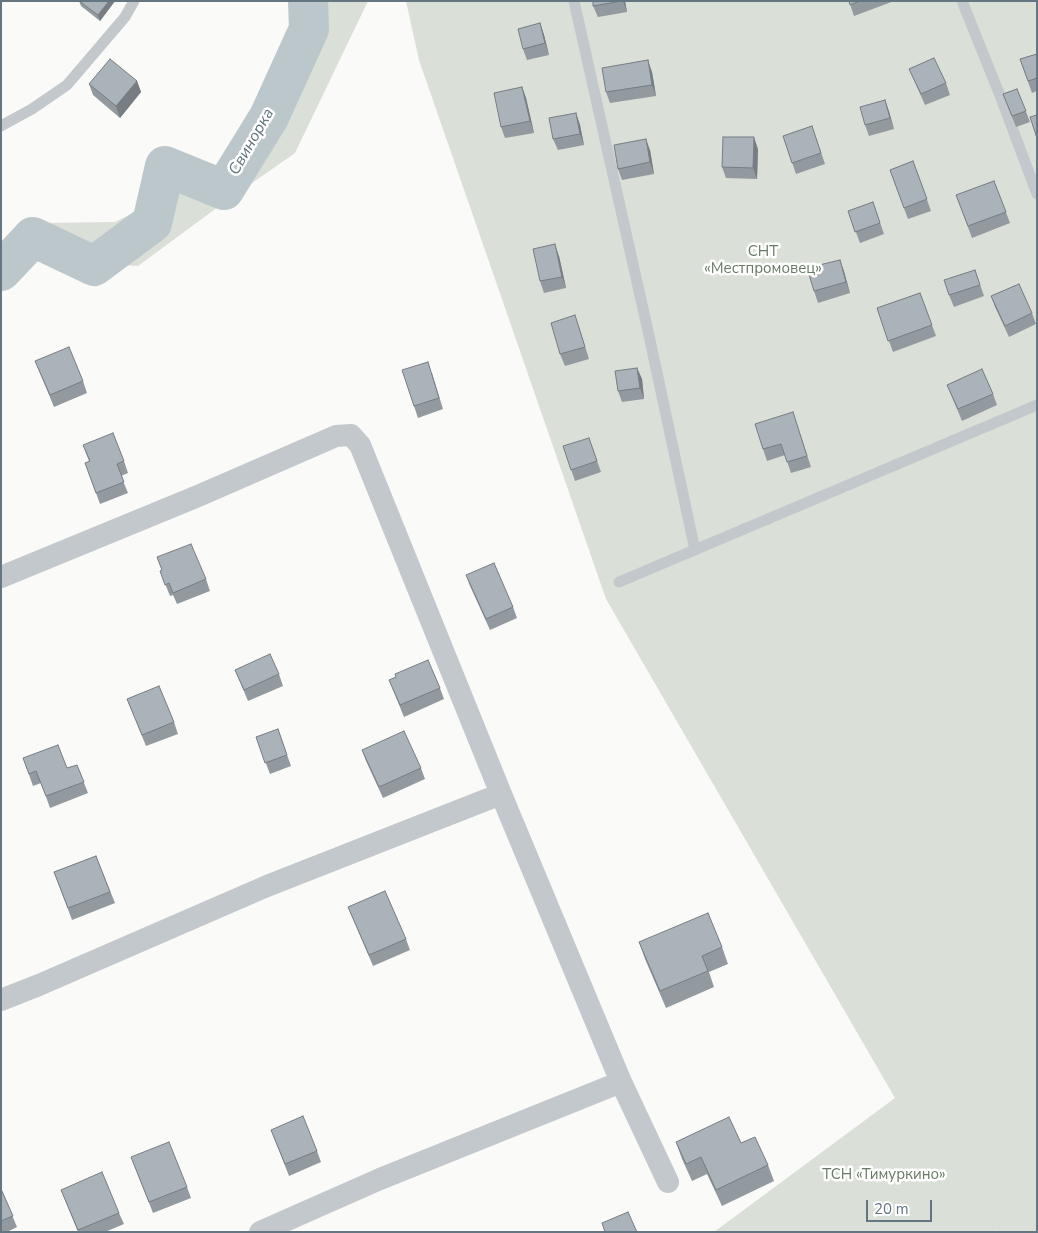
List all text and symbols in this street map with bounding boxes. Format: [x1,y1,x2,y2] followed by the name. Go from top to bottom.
[225,105,279,179] water label: Свинорка
[704,243,822,278] park label: СНТ «Местпромовец»
[822,1166,946,1184] park label: ТСН «Тимуркино»
[868,1190,934,1222] scale bar
[874,1199,909,1219] text: 20 m

